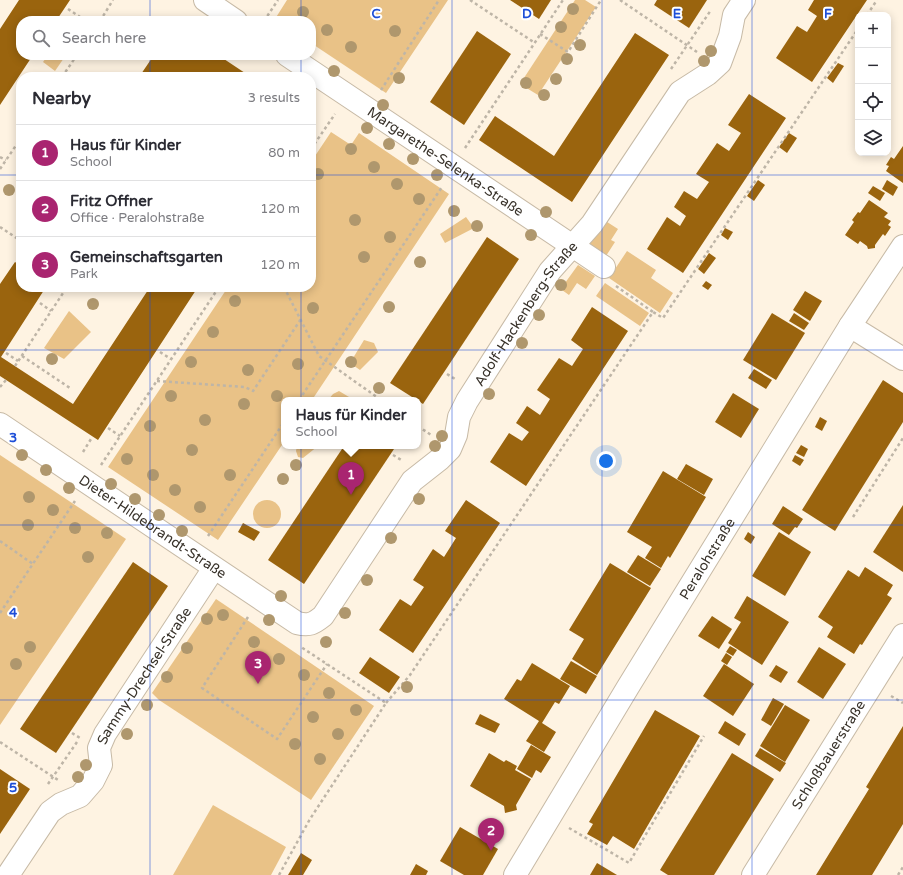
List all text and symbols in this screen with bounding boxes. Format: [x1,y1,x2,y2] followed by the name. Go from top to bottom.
[371,6,381,22] text: C
[522,6,532,22] text: D
[673,6,681,22] text: E
[824,6,832,22] text: F
[855,12,891,156] map controls
[855,12,891,48] button: +
[16,16,316,60] search box
[30,27,52,49] icon: search
[62,29,146,47] text: Search here
[855,48,891,84] button: −
[855,84,891,120] button: locate
[32,88,91,109] text: Nearby
[248,90,300,106] text: 3 results
[364,103,527,220] street label: Margarethe-Selenka-Straße
[855,120,891,156] button: layers
[70,136,181,154] text: Haus für Kinder
[41,145,49,161] text: 1
[268,145,300,161] text: 80 m
[70,154,112,170] text: School
[70,192,152,210] text: Fritz Offner
[41,201,49,217] text: 2
[260,201,300,217] text: 120 m
[70,210,204,226] text: Office · Peralohstraße
[470,238,581,389] street label: Adolf-Hackenberg-Straße
[70,248,223,266] text: Gemeinschaftsgarten
[41,257,49,273] text: 3
[260,257,300,273] text: 120 m
[70,266,98,282] text: Park
[281,397,421,449] popup
[295,406,407,424] text: Haus für Kinder
[295,424,337,440] text: School
[9,430,17,446] text: 3
[596,451,616,471] your location
[338,462,364,495] pin: 1
[76,471,230,582] street label: Dieter-Hildebrandt-Straße
[675,515,738,603] street label: Peralohstraße
[93,604,195,747] street label: Sammy-Drechsel-Straße
[9,605,18,621] text: 4
[245,651,271,684] pin: 3
[788,697,869,812] street label: Schloßbauerstraße
[9,780,17,796] text: 5
[478,818,504,851] pin: 2

